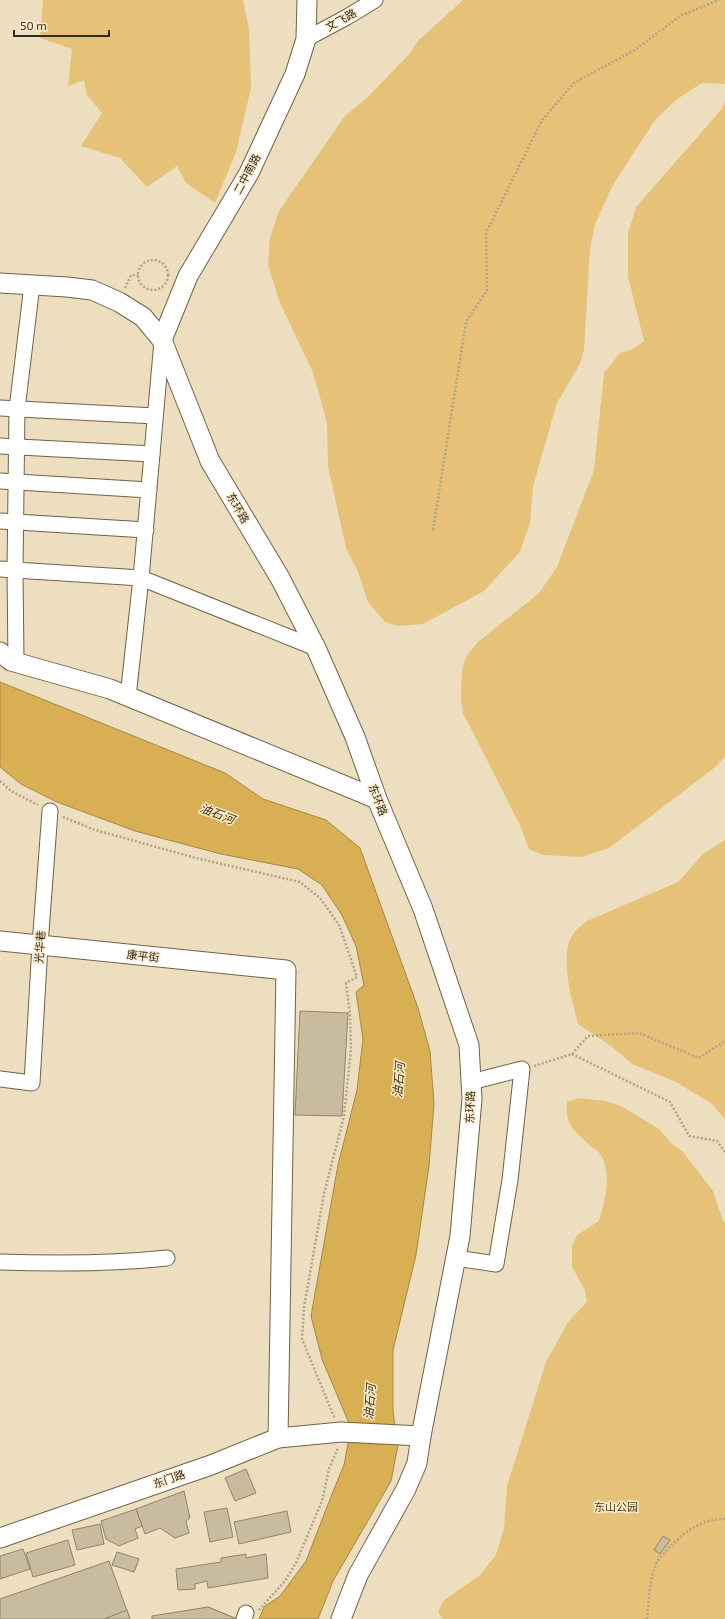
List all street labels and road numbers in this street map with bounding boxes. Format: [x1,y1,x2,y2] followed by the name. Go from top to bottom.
[323,6,358,33] street label: 文飞路
[230,151,263,196] street label: 二中南路
[225,490,252,525] street label: 东环路
[366,782,390,818] street label: 东环路
[32,930,47,964] street label: 光华巷
[126,947,160,964] street label: 康平街
[462,1090,477,1124] street label: 东环路
[151,1467,187,1490] street label: 东门路

